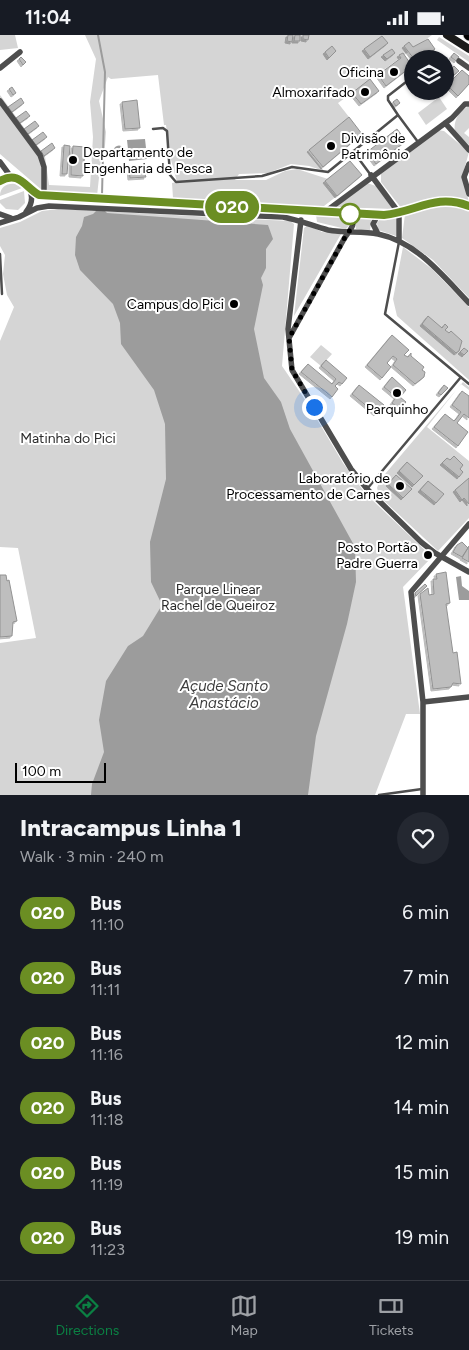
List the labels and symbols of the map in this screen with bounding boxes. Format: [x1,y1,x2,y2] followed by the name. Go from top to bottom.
[339,64,384,81] place label: Oficina
[388,66,400,78] marker: Oficina
[272,84,355,101] place label: Almoxarifado
[359,86,371,98] marker: Almoxarifado
[341,130,409,163] place label: Divisão de Patrimônio
[325,140,337,152] marker: Divisão de Patrimônio
[83,144,212,177] place label: Departamento de Engenharia de Pesca
[67,154,79,166] marker: Departamento de Engenharia de Pesca
[203,191,261,223] line badge: 020
[339,203,361,225] unlabelled marker
[127,296,224,313] place label: Campus do Pici
[228,298,240,310] marker: Campus do Pici
[391,387,403,399] marker: Parquinho
[302,395,327,420] your location
[366,401,428,418] place label: Parquinho
[20,430,116,447] park label: Matinha do Pici
[226,470,390,503] place label: Laboratório de Processamento de Carnes
[394,480,406,492] marker: Laboratório de Processamento de Carnes
[336,539,418,572] place label: Posto Portão Padre Guerra
[422,549,434,561] marker: Posto Portão Padre Guerra
[161,581,275,614] park label: Parque Linear Rachel de Queiroz
[179,677,268,712] water label: Açude Santo Anastácio
[15,760,106,783] scale bar

